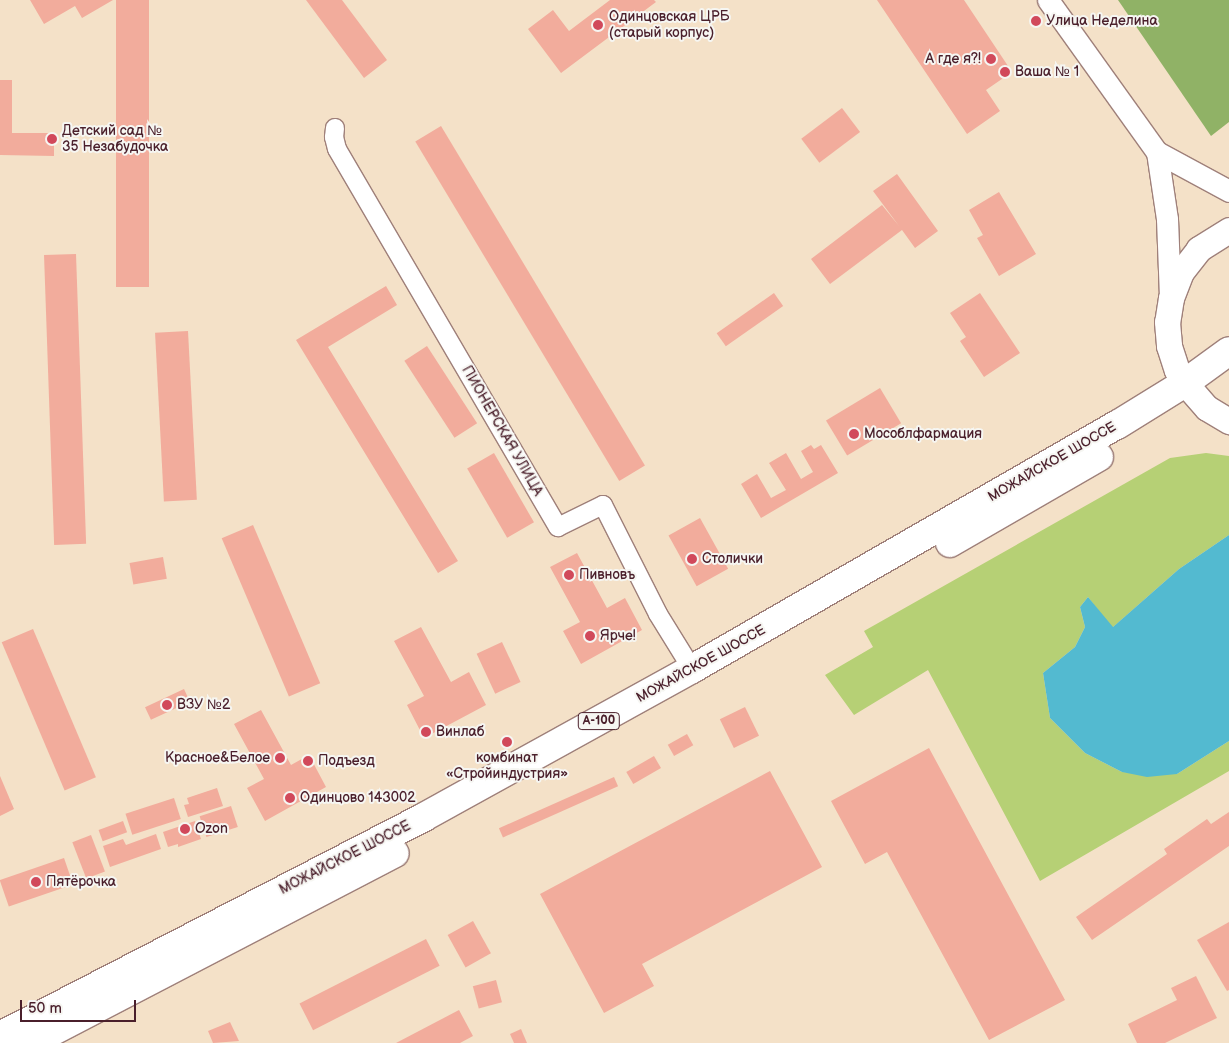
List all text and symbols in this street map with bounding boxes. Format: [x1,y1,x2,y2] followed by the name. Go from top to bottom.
[609,9,729,41] place label: Одинцовская ЦРБ (старый корпус)
[1046,13,1158,29] place label: Улица Неделина
[1030,15,1042,27] marker: Улица Неделина
[591,18,605,32] marker: Одинцовская ЦРБ (старый корпус)
[925,51,981,67] place label: А где я?!
[985,53,997,65] marker: А где я?!
[1015,64,1079,80] place label: Ваша № 1
[999,66,1011,78] marker: Ваша № 1
[62,123,168,156] place label: Детский сад № 35 Незабудочка
[46,133,58,145] marker: Детский сад № 35 Незабудочка
[458,363,546,499] street label: ПИОНЕРСКАЯ УЛИЦА
[985,418,1119,506] street label: МОЖАЙСКОЕ ШОССЕ
[864,426,982,442] place label: Мособлфармация
[848,428,860,440] marker: Мособлфармация
[702,551,763,567] place label: Столички
[686,553,698,565] marker: Столички
[579,567,635,583] place label: Пивновъ
[563,569,575,581] marker: Пивновъ
[634,621,768,707] street label: МОЖАЙСКОЕ ШОССЕ
[600,628,636,644] place label: Ярче!
[584,630,596,642] marker: Ярче!
[177,697,230,713] place label: ВЗУ №2
[161,699,173,711] marker: ВЗУ №2
[578,711,620,730] road number: А-100
[436,724,485,740] place label: Винлаб
[420,726,432,738] marker: Винлаб
[501,736,513,748] marker: комбинат «Стройиндустрия»
[165,750,270,766] place label: Красное&Белое
[446,750,568,782] place label: комбинат «Стройиндустрия»
[274,752,286,764] marker: Красное&Белое
[318,753,375,769] place label: Подъезд
[302,755,314,767] marker: Подъезд
[300,790,416,806] place label: Одинцово 143002
[284,792,296,804] marker: Одинцово 143002
[277,818,413,898] street label: МОЖАЙСКОЕ ШОССЕ
[195,821,228,837] place label: Ozon
[179,823,191,835] marker: Ozon
[46,874,116,890] place label: Пятёрочка
[30,876,42,888] marker: Пятёрочка
[22,990,139,1022] scale bar
[28,999,62,1018] text: 50 m

